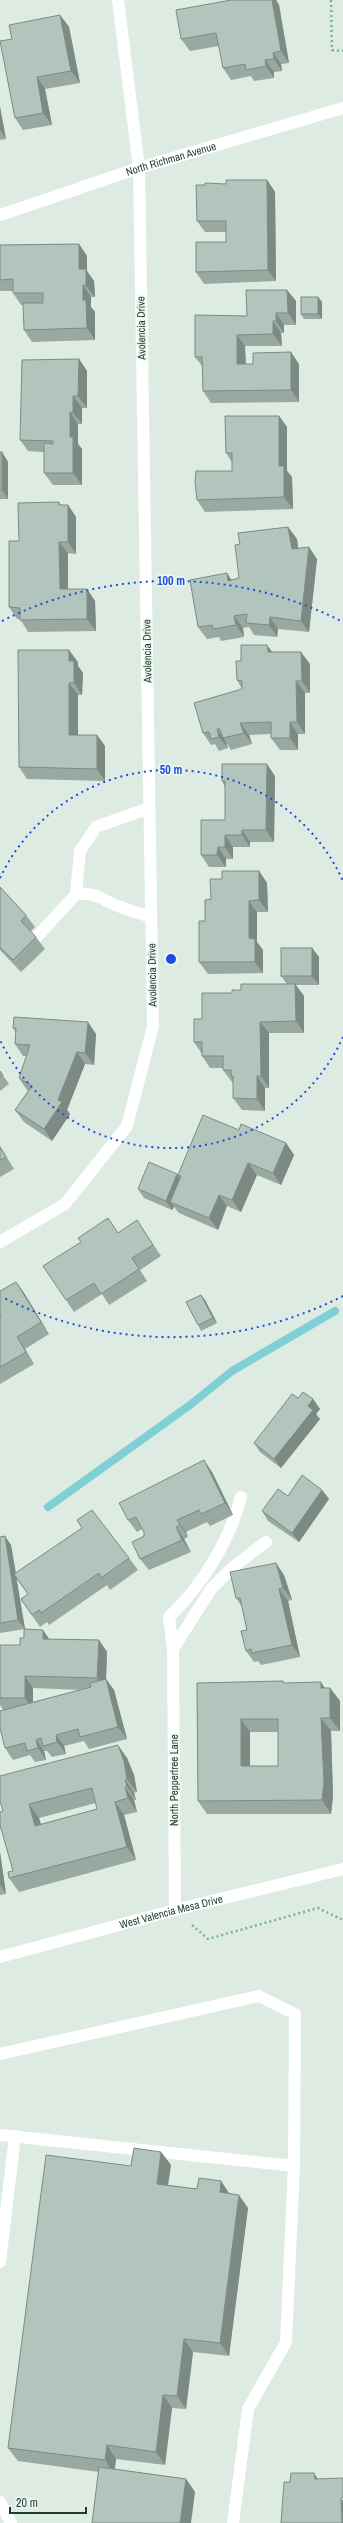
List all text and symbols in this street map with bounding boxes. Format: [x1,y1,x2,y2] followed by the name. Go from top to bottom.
[124,139,218,179] street label: North Richman Avenue
[133,296,149,361] street label: Avolencia Drive
[157,573,185,589] text: 100 m
[139,619,155,684] street label: Avolencia Drive
[160,762,182,778] text: 50 m
[144,943,160,1008] street label: Avolencia Drive
[164,952,178,966] centre of rings
[167,1734,181,1826] street label: North Peppertree Lane
[118,1892,224,1932] street label: West Valencia Mesa Drive
[10,2489,86,2515] scale bar
[16,2495,38,2511] text: 20 m

